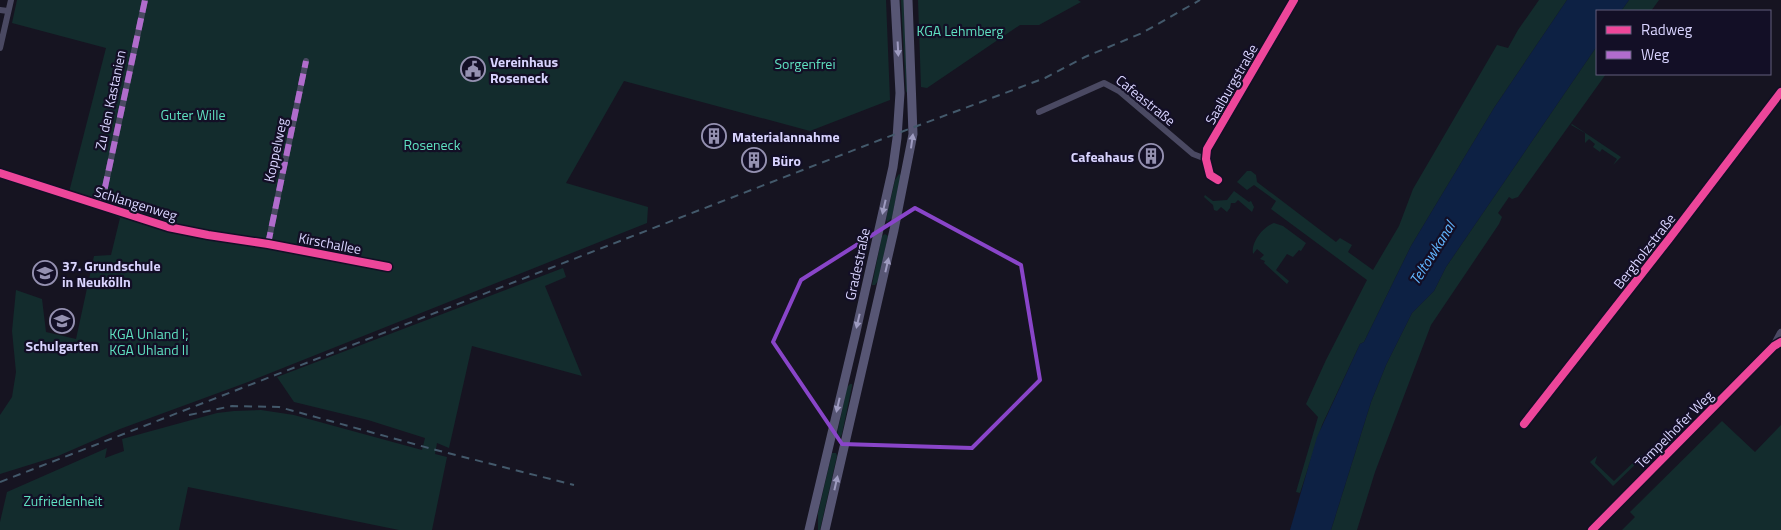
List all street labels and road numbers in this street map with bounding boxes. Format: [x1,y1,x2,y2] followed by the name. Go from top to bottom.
[1199,40,1263,128] street label: Saalburgstraße
[89,48,131,152] street label: Zu den Kastanien
[1112,69,1180,131] street label: Cafeastraße
[258,116,292,184] street label: Koppelweg
[92,180,180,226] street label: Schlangenweg
[1608,209,1680,293] street label: Bergholzstraße
[839,226,875,302] street label: Gradestraße
[297,227,363,259] street label: Kirschallee
[1630,385,1718,473] street label: Tempelhofer Weg

